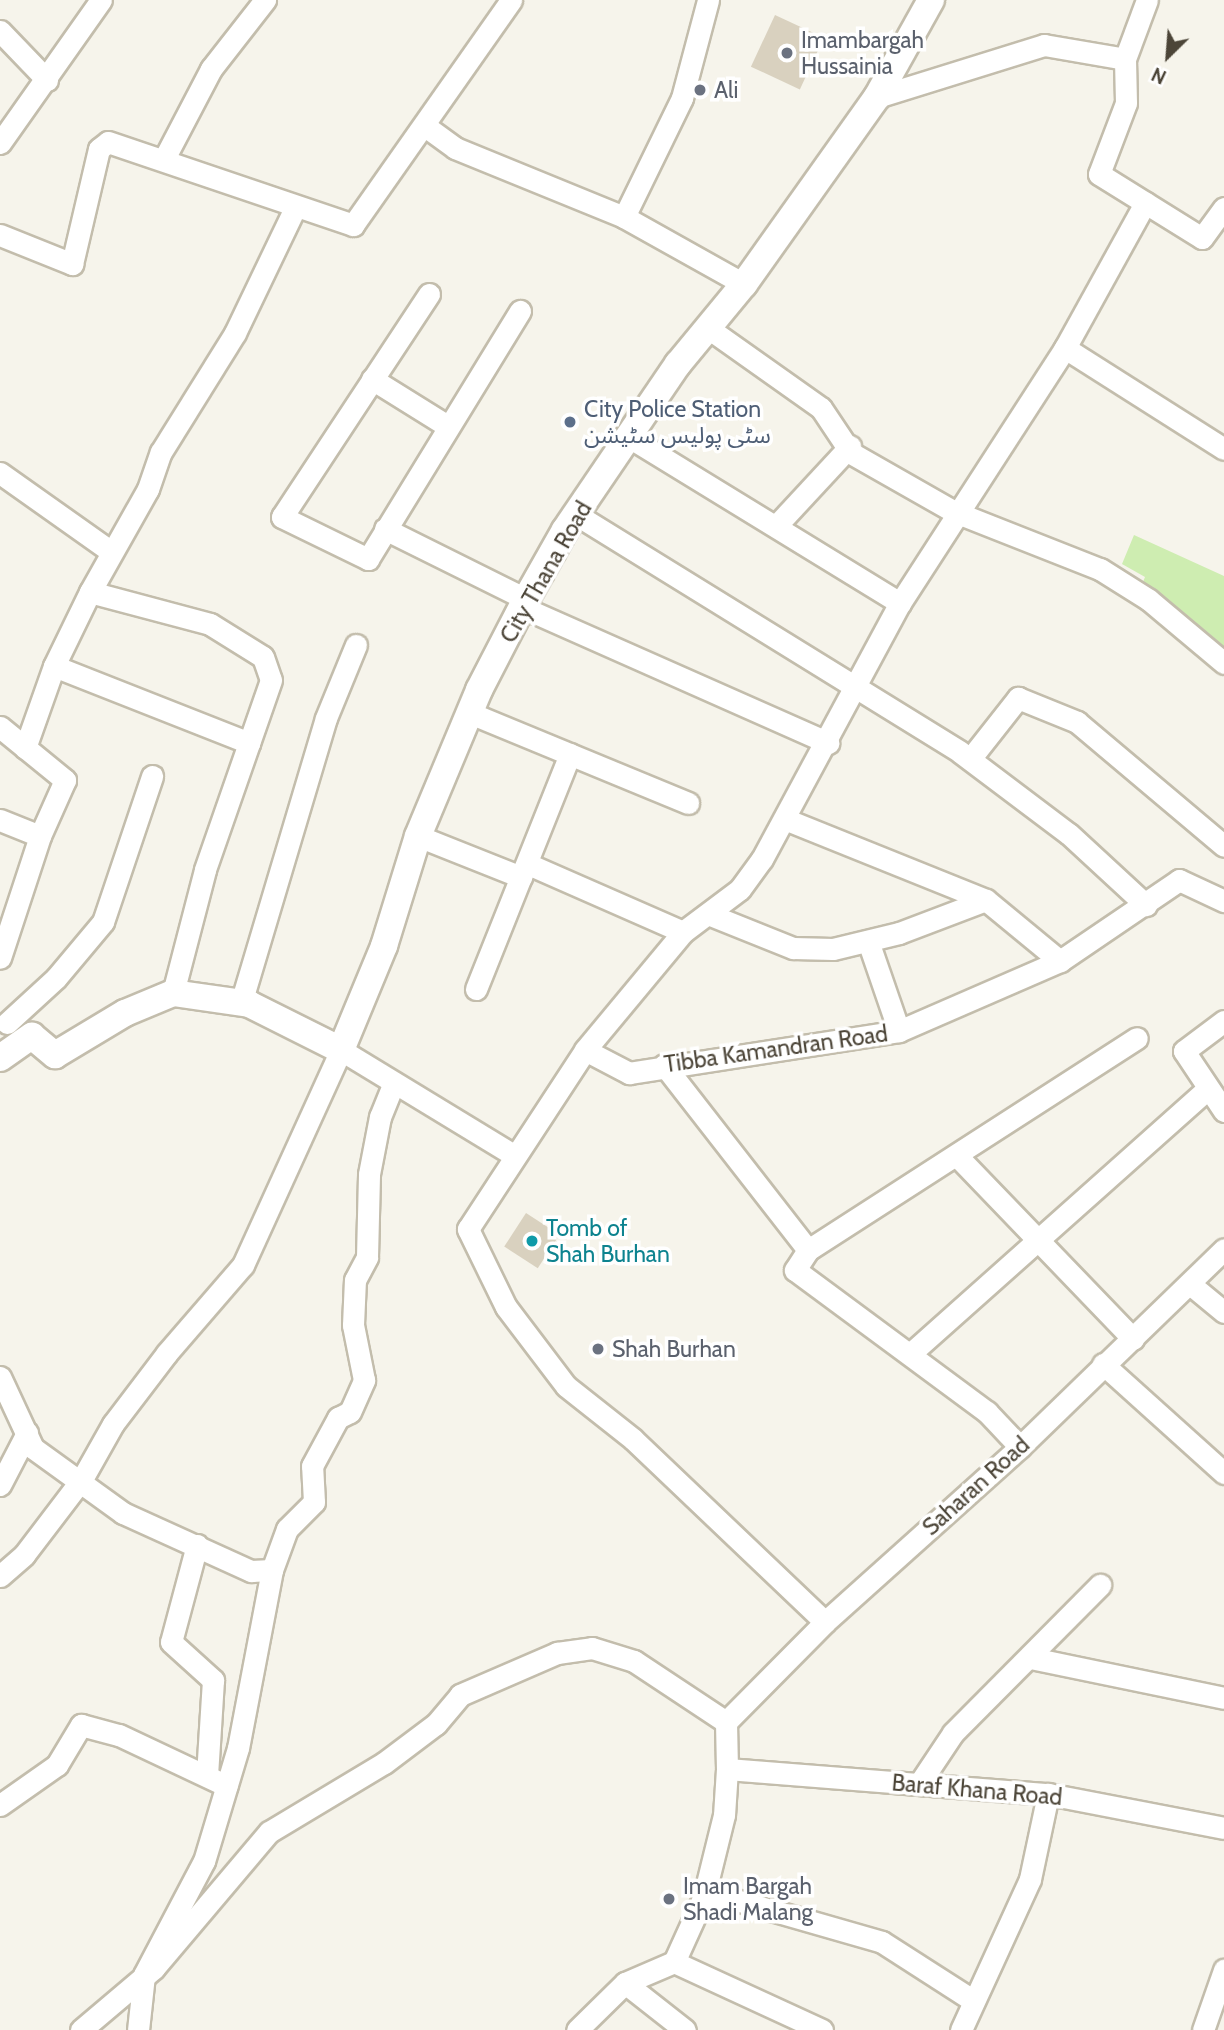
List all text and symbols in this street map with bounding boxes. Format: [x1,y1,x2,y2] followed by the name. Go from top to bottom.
[1133,21,1203,91] north arrow
[801,26,924,80] place label: Imambargah Hussainia
[779,45,795,61] marker: Imambargah Hussainia
[1148,62,1170,89] text: N
[714,76,738,104] place label: Ali
[692,82,708,98] marker: Ali
[584,395,771,449] place label: City Police Station سٹی پولیس سٹیشن
[562,414,578,430] marker: City Police Station سٹی پولیس سٹیشن
[494,496,598,648] street label: City Thana Road
[662,1020,890,1078] street label: Tibba Kamandran Road
[546,1214,670,1268] place label: Tomb of Shah Burhan
[524,1233,540,1249] marker: Tomb of Shah Burhan
[612,1335,736,1363] place label: Shah Burhan
[590,1341,606,1357] marker: Shah Burhan
[917,1431,1035,1541] street label: Saharan Road
[891,1769,1063,1811] street label: Baraf Khana Road
[683,1872,813,1926] place label: Imam Bargah Shadi Malang
[661,1891,677,1907] marker: Imam Bargah Shadi Malang

